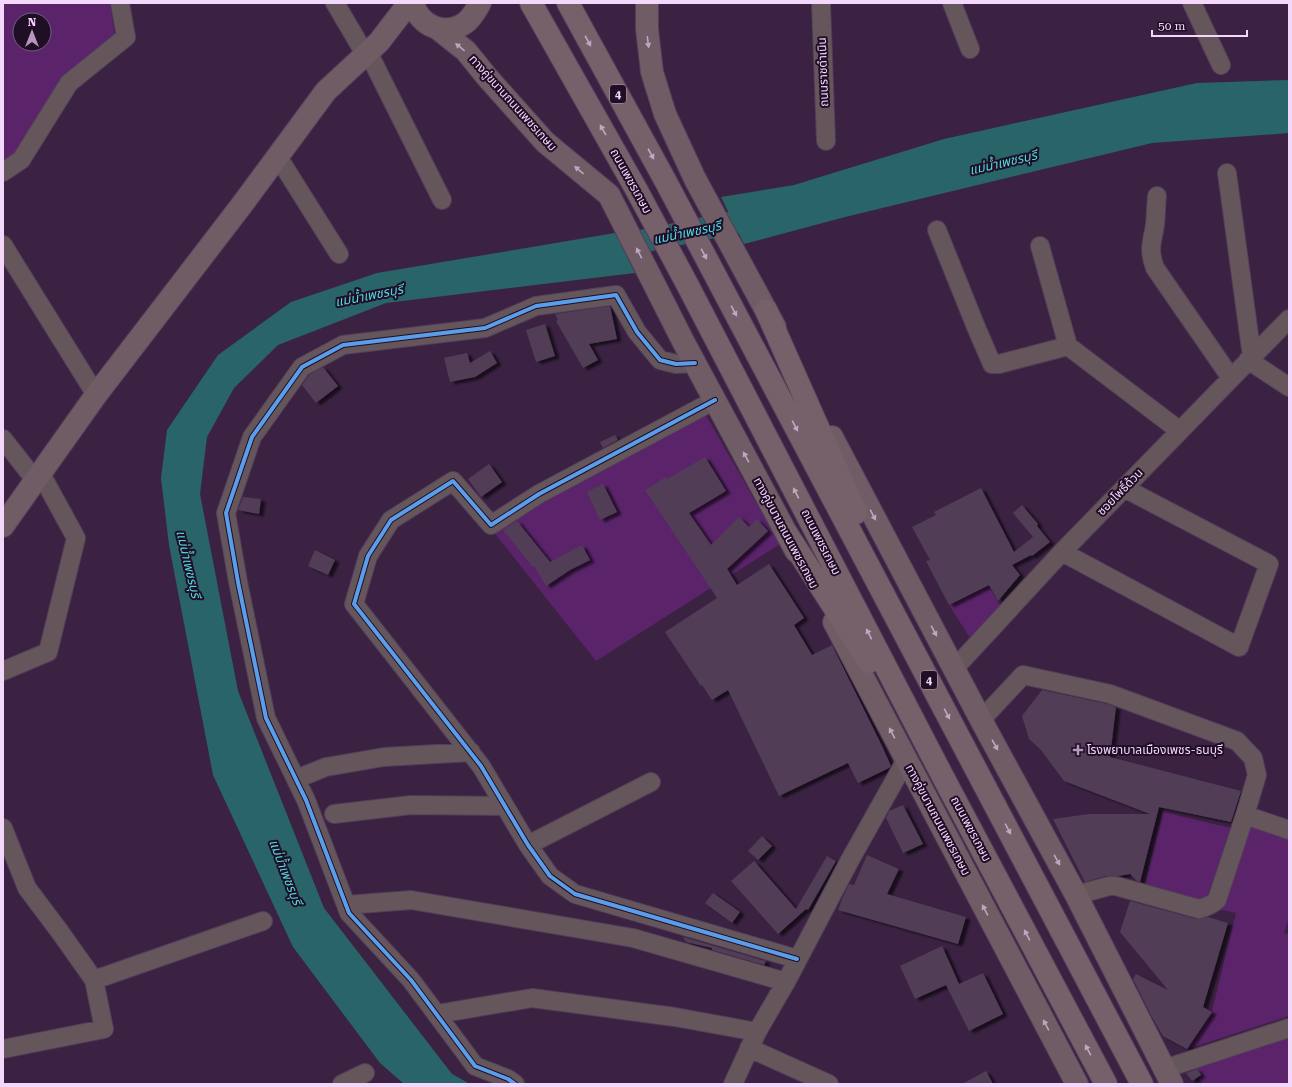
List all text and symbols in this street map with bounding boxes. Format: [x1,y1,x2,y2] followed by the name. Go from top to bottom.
[12,12,52,52] north arrow
[1152,12,1247,38] scale bar
[28,16,37,29] text: N
[1158,19,1185,33] text: 50 m
[585,35,592,47] one-way arrow
[645,36,651,48] one-way arrow
[815,37,831,107] street label: ถนนราชดำเนิน
[455,42,466,51] one-way arrow
[466,52,560,154] street label: ทางคู่ขนานถนนเพชรเกษม
[610,85,626,103] road number: 4
[599,124,606,136] one-way arrow
[967,145,1041,179] water label: แม่น้ำเพชรบุรี
[607,146,655,216] street label: ถนนเพชรเกษม
[648,149,655,160] one-way arrow
[574,166,585,175] one-way arrow
[651,215,725,248] water label: แม่น้ำเพชรบุรี
[636,247,642,258] one-way arrow
[700,248,707,259] one-way arrow
[333,279,407,310] water label: แม่น้ำเพชรบุรี
[731,305,737,317] one-way arrow
[792,420,798,432] one-way arrow
[743,451,749,463] one-way arrow
[1094,465,1146,518] street label: ซอยโพธิ์ด้วน
[751,475,821,591] street label: ทางคู่ขนานถนนเพชรเกษม
[793,488,799,499] one-way arrow
[798,507,844,577] street label: ถนนเพชรเกษม
[870,510,877,521] one-way arrow
[172,528,206,602] water label: แม่น้ำเพชรบุรี
[930,625,937,636] one-way arrow
[866,628,872,639] one-way arrow
[921,671,937,689] road number: 4
[944,709,950,720] one-way arrow
[888,727,895,739] one-way arrow
[991,740,998,751] one-way arrow
[1087,743,1223,757] place label: โรงพยาบาลเมืองเพชร-ธนบุรี
[1072,744,1084,756] marker: โรงพยาบาลเมืองเพชร-ธนบุรี
[903,762,973,878] street label: ทางคู่ขนานถนนเพชรเกษม
[948,794,994,864] street label: ถนนเพชรเกษม
[1005,823,1011,835] one-way arrow
[265,837,308,910] water label: แม่น้ำเพชรบุรี
[1053,854,1060,866] one-way arrow
[982,904,988,916] one-way arrow
[1024,929,1030,940] one-way arrow
[1043,1019,1049,1031] one-way arrow
[1084,1044,1091,1055] one-way arrow

